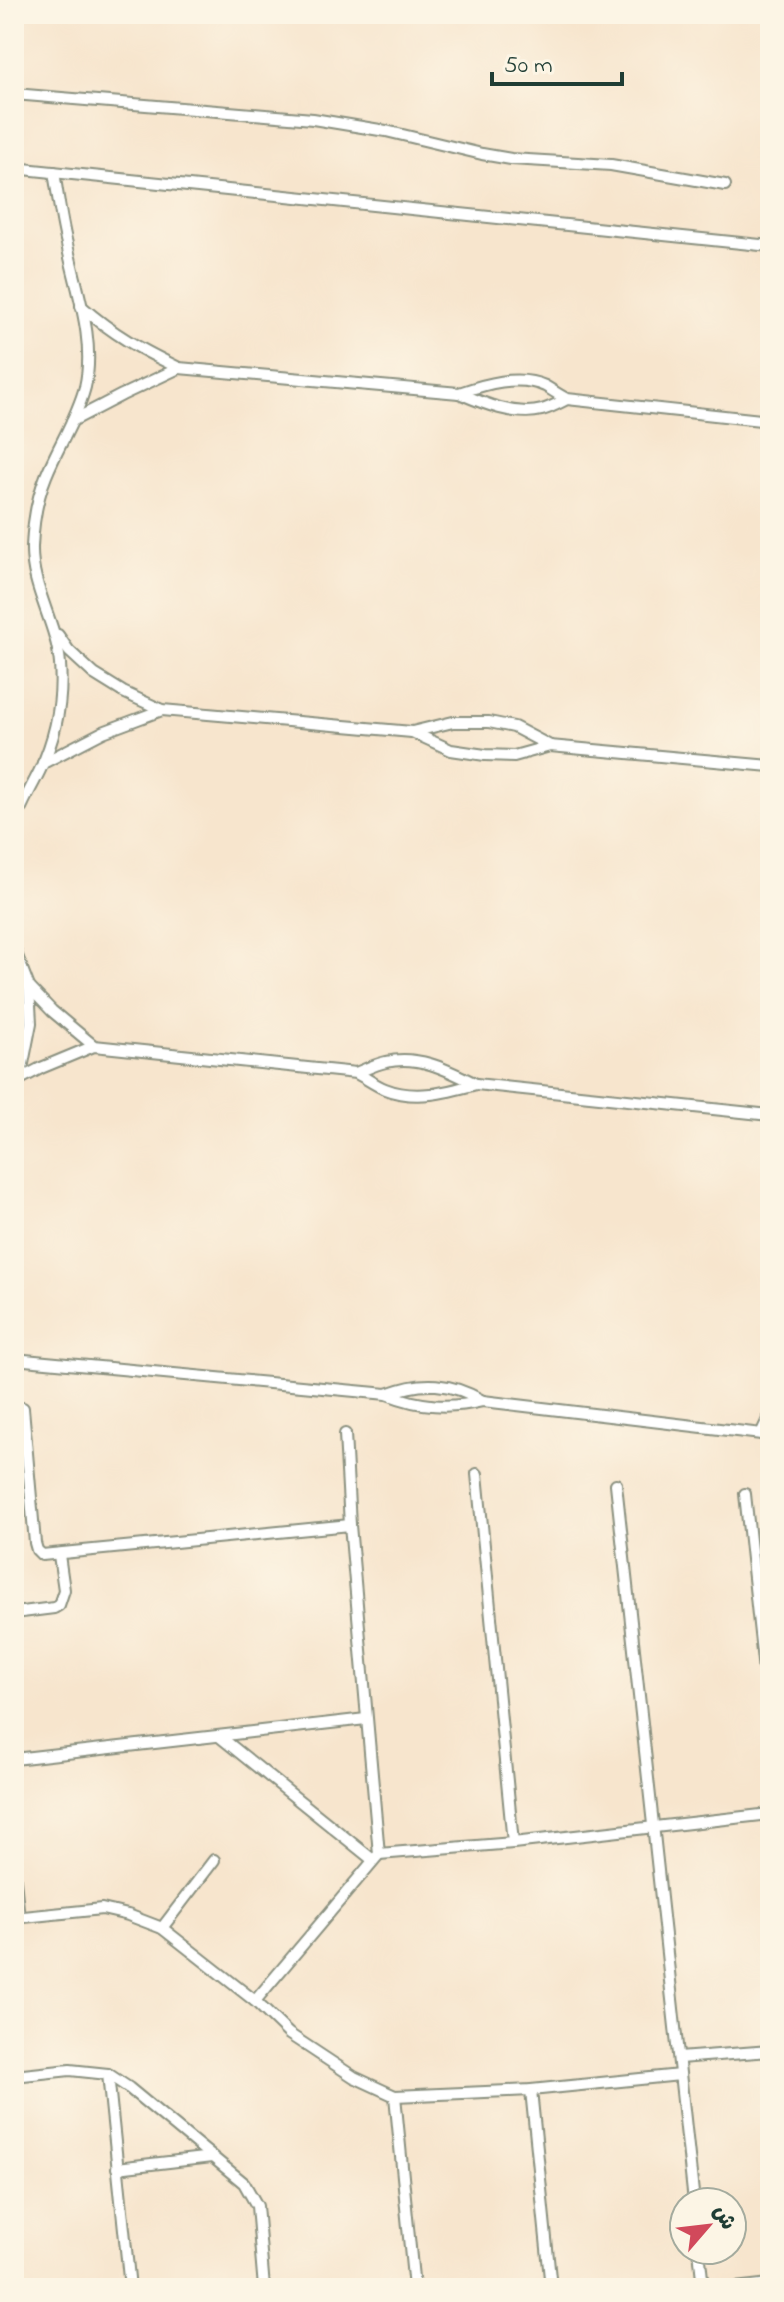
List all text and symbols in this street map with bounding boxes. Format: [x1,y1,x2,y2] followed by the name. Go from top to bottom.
[492,36,622,86] scale bar
[504,49,553,84] text: 50 m
[668,2186,748,2266] north arrow
[703,2200,743,2236] text: ش

